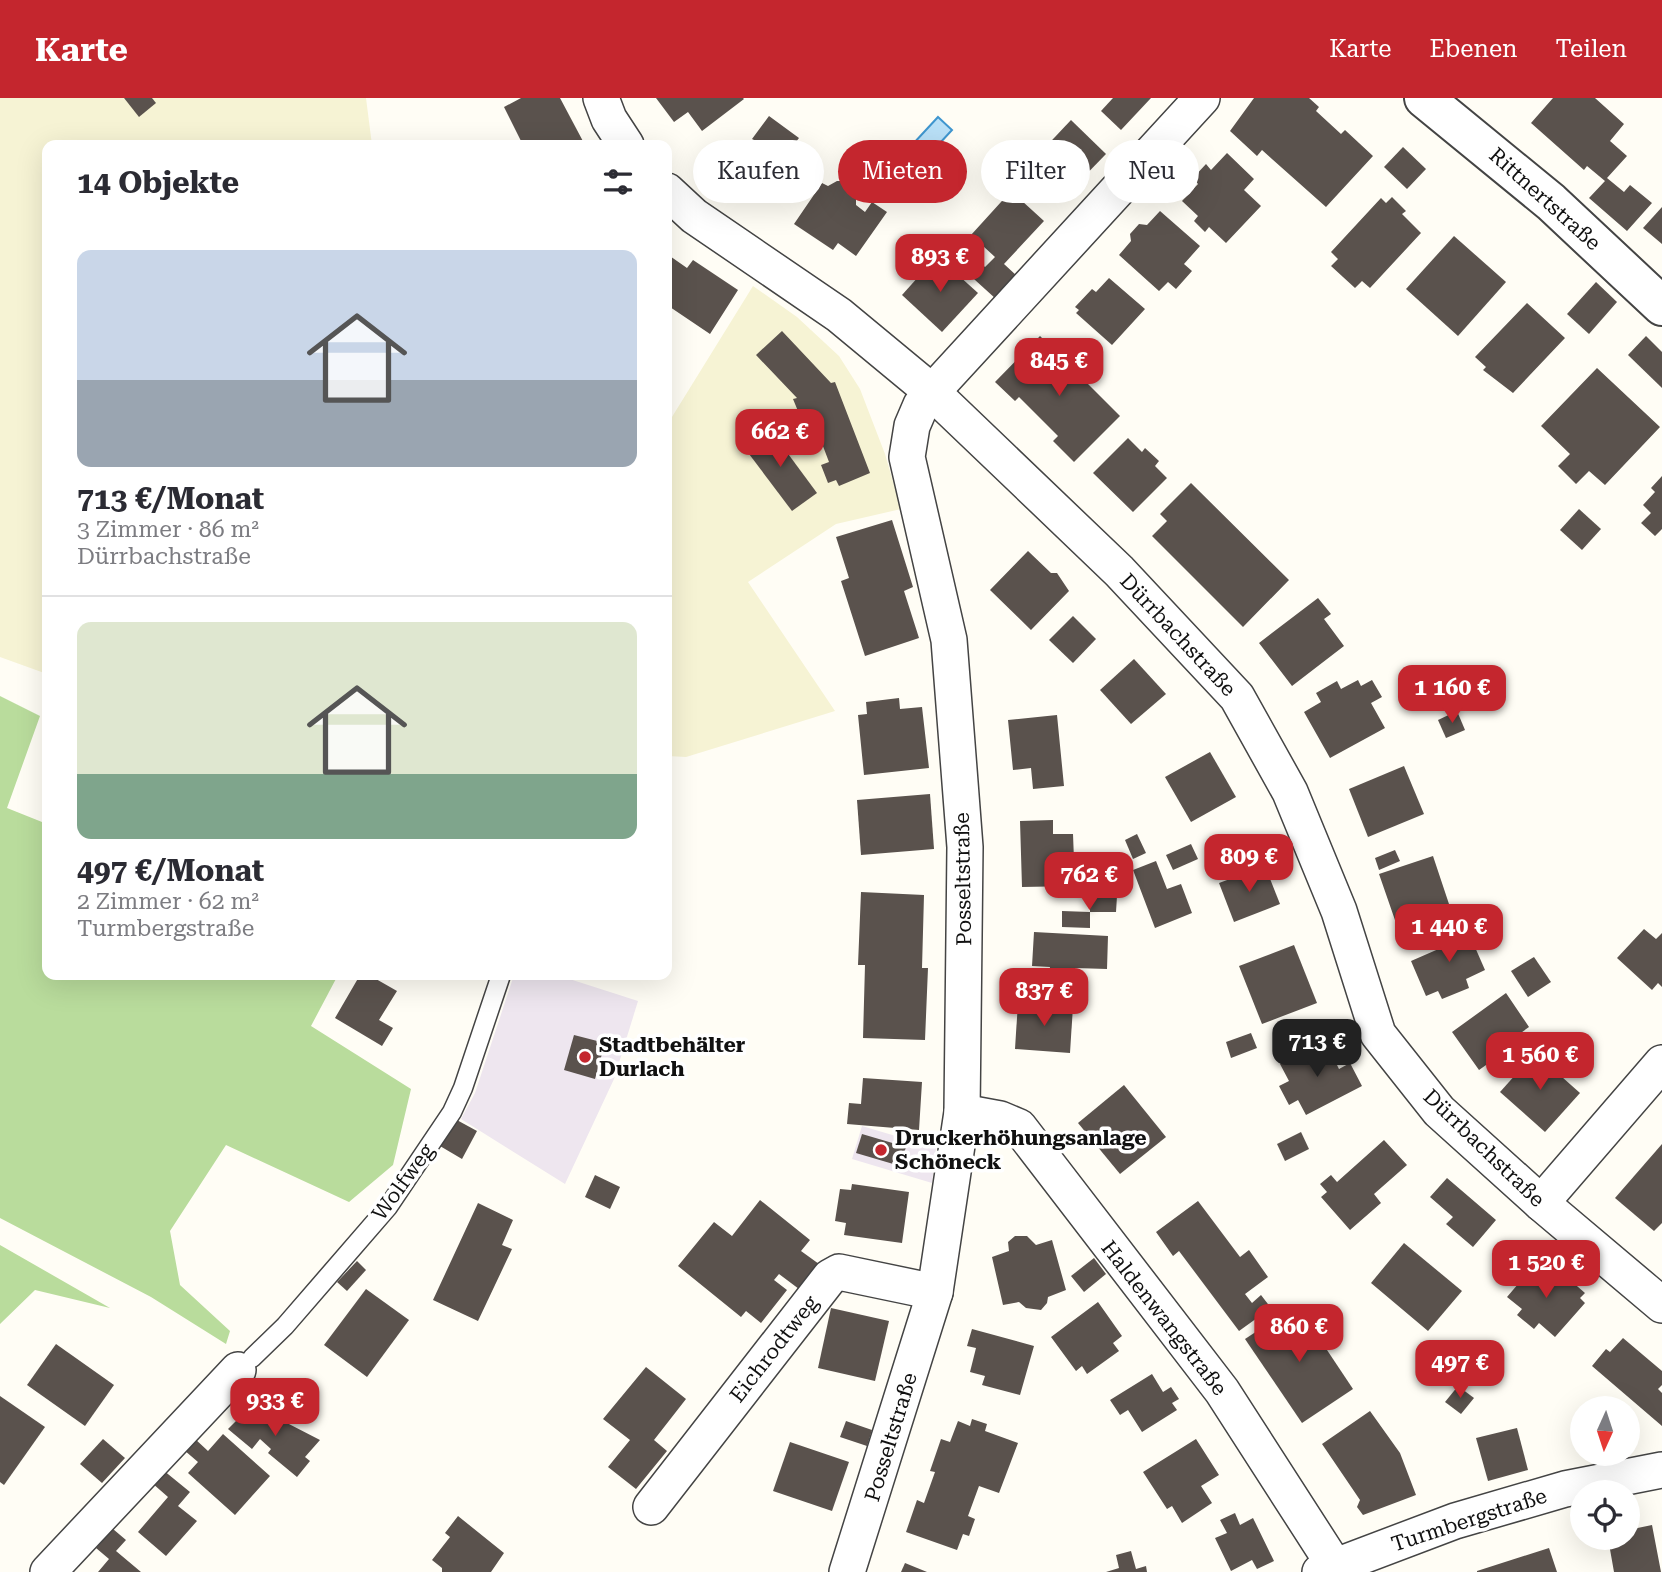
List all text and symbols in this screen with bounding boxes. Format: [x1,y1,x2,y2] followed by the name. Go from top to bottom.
[35,30,128,69] text: Karte
[1329,35,1391,63] text: Karte
[1429,35,1518,63] text: Ebenen
[1556,35,1627,63] text: Teilen
[693,140,824,203] chip: Kaufen
[838,140,967,203] chip: Mieten
[981,140,1090,203] chip: Filter
[1104,140,1199,203] chip: Neu
[1484,143,1606,255] street label: Rittnertstraße
[599,163,637,201] icon: filters
[77,165,239,200] text: 14 Objekte
[891,234,989,294] pin: 893 €
[911,243,969,270] text: 893 €
[294,295,420,421] icon: home
[1010,338,1108,398] pin: 845 €
[1030,347,1088,374] text: 845 €
[731,410,829,469] pin: 662 €
[751,418,809,445] text: 662 €
[77,481,264,516] text: 713 €/Monat
[77,516,259,543] text: 3 Zimmer · 86 m²
[77,543,251,570] text: Dürrbachstraße
[1115,569,1241,701] street label: Dürrbachstraße
[1387,666,1517,725] pin: 1 160 €
[294,667,420,793] icon: home
[1414,674,1490,701] text: 1 160 €
[950,812,976,946] street label: Posseltstraße
[1200,834,1298,894] pin: 809 €
[1220,843,1278,870] text: 809 €
[1040,852,1138,912] pin: 762 €
[77,853,264,888] text: 497 €/Monat
[1060,861,1118,888] text: 762 €
[77,888,259,915] text: 2 Zimmer · 62 m²
[1384,904,1514,964] pin: 1 440 €
[1411,913,1487,940] text: 1 440 €
[77,915,254,942] text: Turmbergstraße
[995,968,1093,1028] pin: 837 €
[1015,977,1073,1004] text: 837 €
[1268,1020,1366,1079] pin: 713 €
[1288,1028,1346,1055] text: 713 €
[1475,1032,1605,1092] pin: 1 560 €
[599,1033,746,1081] place label: Stadtbehälter Durlach
[1502,1041,1578,1068] text: 1 560 €
[577,1049,593,1065] marker: Stadtbehälter Durlach
[1419,1084,1549,1212] street label: Dürrbachstraße
[895,1126,1147,1174] place label: Druckerhöhungsanlage Schöneck
[367,1139,439,1225] street label: Wolfweg
[873,1142,889,1158] marker: Druckerhöhungsanlage Schöneck
[1096,1236,1232,1400] street label: Haldenwangstraße
[1481,1240,1611,1300] pin: 1 520 €
[1508,1249,1584,1276] text: 1 520 €
[725,1291,823,1407] street label: Eichrodtweg
[1250,1304,1348,1364] pin: 860 €
[1270,1313,1328,1340] text: 860 €
[1411,1340,1509,1400] pin: 497 €
[1431,1349,1489,1376] text: 497 €
[860,1370,922,1504] street label: Posseltstraße
[226,1378,324,1438] pin: 933 €
[246,1387,304,1414] text: 933 €
[1570,1396,1640,1466] north arrow
[1570,1396,1640,1550] map controls
[1570,1480,1640,1550] button: locate
[1388,1484,1550,1556] street label: Turmbergstraße

